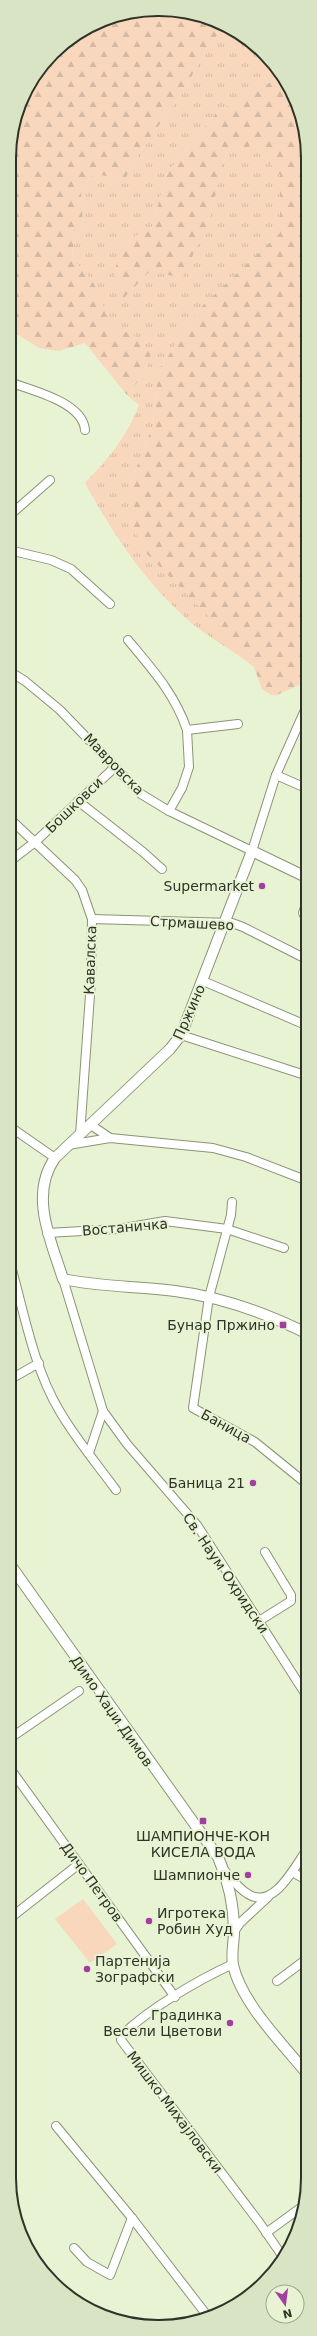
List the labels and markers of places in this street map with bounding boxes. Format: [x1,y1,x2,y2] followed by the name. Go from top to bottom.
[164,878,255,894] place label: Supermarket
[257,881,267,891] marker: Supermarket
[167,1317,275,1333] place label: Бунар Пржино
[278,1320,288,1330] marker: Бунар Пржино
[168,1475,245,1491] place label: Баница 21
[248,1478,258,1488] marker: Баница 21
[198,1816,208,1826] marker: ШАМПИОНЧЕ-КОН КИСЕЛА ВОДА
[136,1828,270,1860] place label: ШАМПИОНЧЕ-КОН КИСЕЛА ВОДА
[153,1867,240,1883] place label: Шампионче
[243,1870,253,1880] marker: Шампионче
[157,1905,233,1937] place label: Игротека Робин Худ
[144,1916,154,1926] marker: Игротека Робин Худ
[95,1953,175,1985] place label: Партенија Зографски
[82,1964,92,1974] marker: Партенија Зографски
[103,2007,222,2039] place label: Градинка Весели Цветови
[225,2018,235,2028] marker: Градинка Весели Цветови

